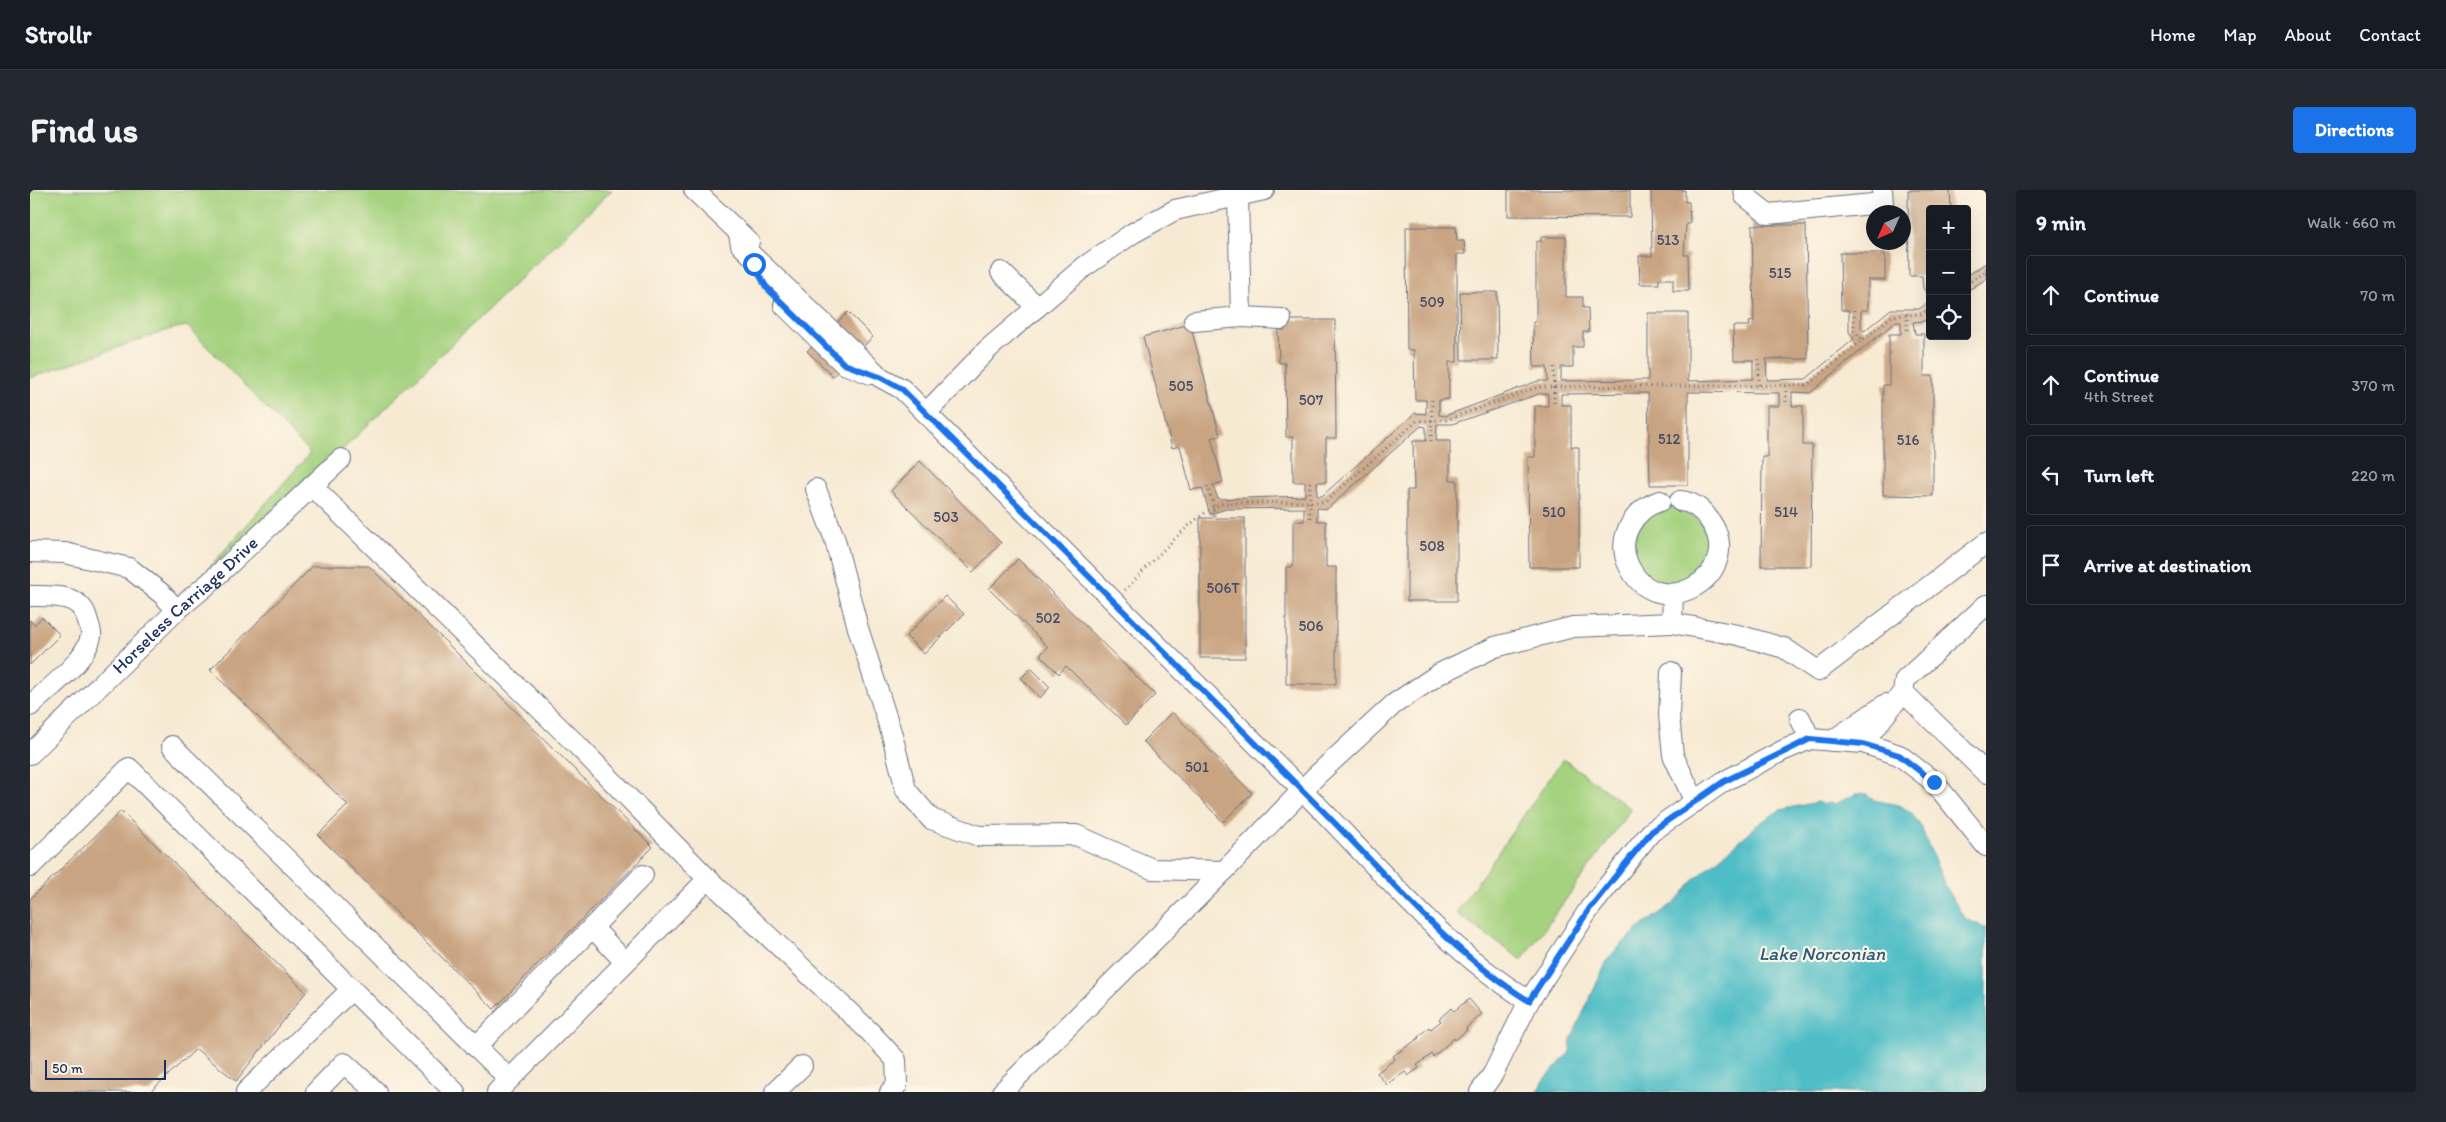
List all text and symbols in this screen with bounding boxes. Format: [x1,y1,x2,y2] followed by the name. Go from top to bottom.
[25,20,91,49] text: Strollr
[2150,24,2196,46] text: Home
[2224,24,2257,46] text: Map
[2285,24,2331,46] text: About
[2359,24,2421,46] text: Contact
[2293,107,2416,153] button: Directions
[30,109,138,151] text: Find us
[1866,205,1911,250] north arrow
[1926,205,1971,340] map controls
[1926,205,1971,250] button: +
[2036,210,2086,235] text: 9 min
[2307,213,2396,232] text: Walk · 660 m
[1656,231,1680,249] house number: 513
[1926,250,1971,295] button: −
[743,253,766,276] route start
[1769,264,1791,282] house number: 515
[2037,281,2065,309] icon: ahead
[2084,284,2159,307] text: Continue
[2360,286,2395,305] text: 70 m
[1420,293,1445,311] house number: 509
[1926,295,1971,340] button: locate
[2084,364,2159,387] text: Continue
[2037,371,2065,399] icon: ahead
[2351,376,2395,395] text: 370 m
[1169,377,1194,395] house number: 505
[2084,387,2154,406] text: 4th Street
[1299,391,1324,409] house number: 507
[1658,430,1680,448] house number: 512
[1897,431,1919,449] house number: 516
[2037,461,2065,489] icon: left
[2084,464,2154,487] text: Turn left
[2351,466,2395,485] text: 220 m
[1542,503,1566,521] house number: 510
[1774,503,1798,521] house number: 514
[933,508,959,526] house number: 503
[108,532,262,678] street label: Horseless Carriage Drive
[1419,537,1445,555] house number: 508
[2037,551,2065,579] icon: arrive
[2084,554,2251,577] text: Arrive at destination
[1206,579,1240,597] house number: 506T
[1035,609,1061,627] house number: 502
[1298,617,1324,635] house number: 506
[1185,758,1209,776] house number: 501
[1923,771,1946,794] route end
[1759,942,1886,965] water label: Lake Norconian
[45,1057,166,1080] scale bar
[52,1060,83,1077] text: 50 m

